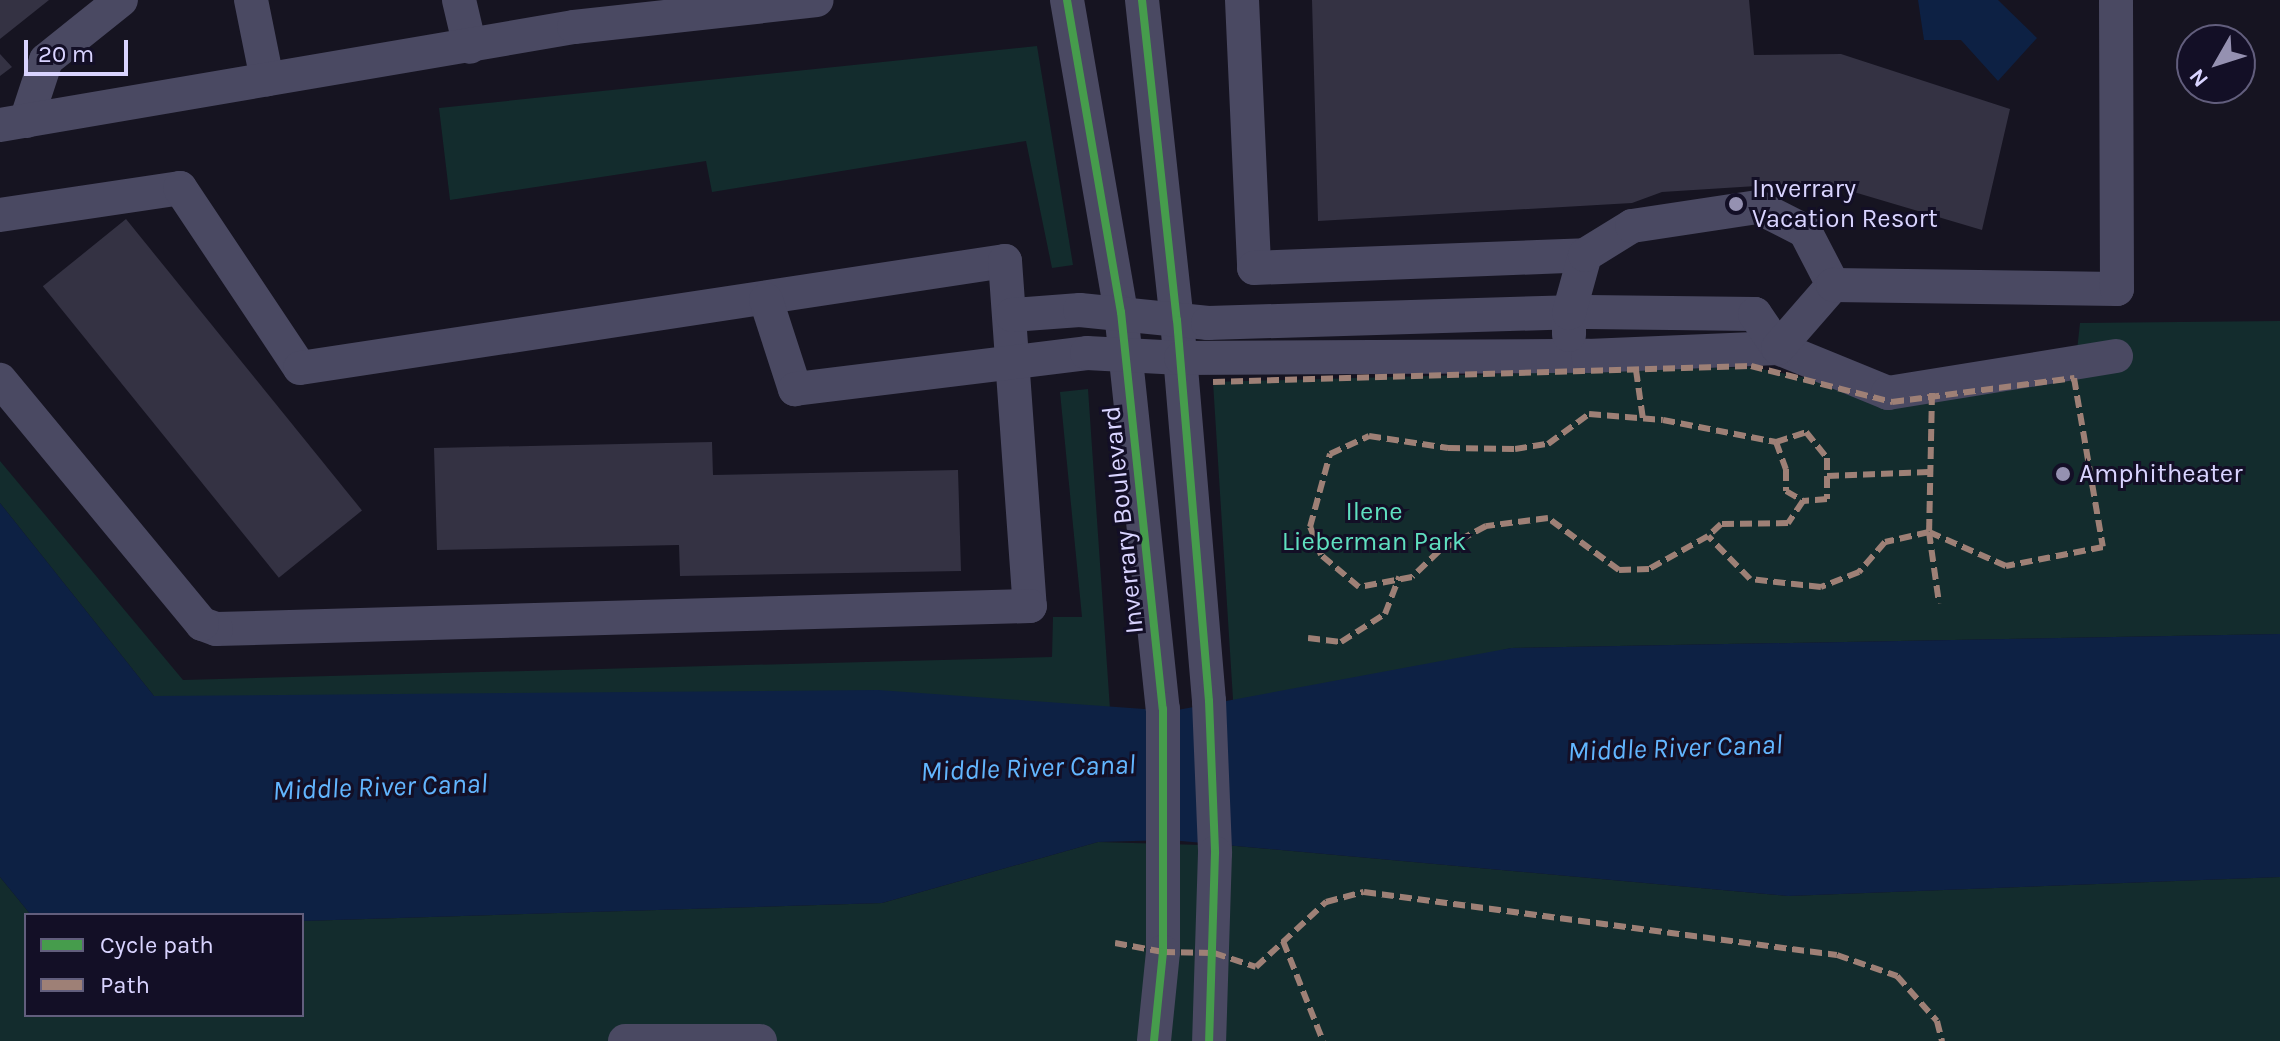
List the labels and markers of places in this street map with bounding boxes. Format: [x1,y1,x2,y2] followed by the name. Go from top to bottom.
[1752,173,1938,234] place label: Inverrary Vacation Resort
[1727,195,1745,213] marker: Inverrary Vacation Resort
[2079,458,2243,490] place label: Amphitheater
[2054,465,2072,483] marker: Amphitheater

